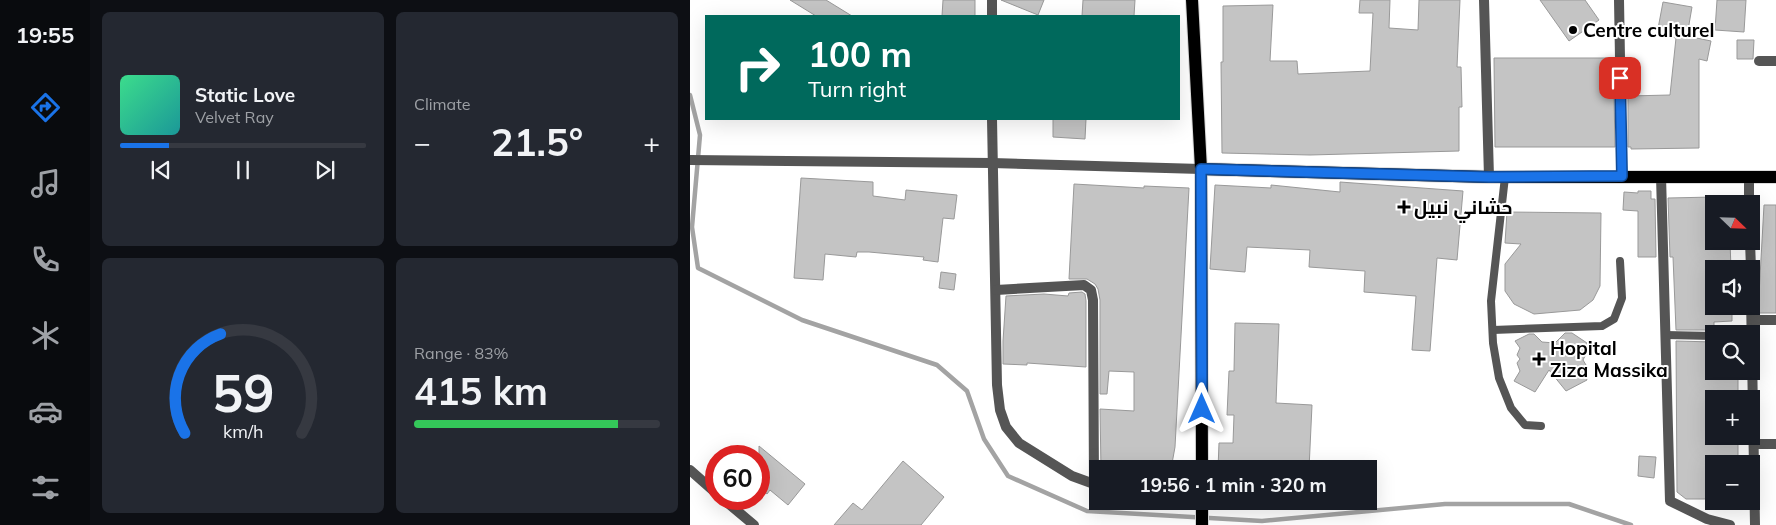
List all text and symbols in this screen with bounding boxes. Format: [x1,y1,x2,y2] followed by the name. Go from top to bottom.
[1583,18,1714,42] place label: Centre culturel
[16,21,74,49] text: 19:55
[1567,24,1579,36] marker: Centre culturel
[808,32,912,76] text: 100 m
[725,35,790,100] icon: right
[1599,57,1641,99] pin
[1606,64,1634,92] icon: arrive
[808,75,906,103] text: Turn right
[195,83,295,107] text: Static Love
[28,90,63,125] icon: directions
[414,94,470,114] text: Climate
[195,107,274,127] text: Velvet Ray
[491,118,583,166] text: 21.5°
[414,125,431,160] text: −
[643,125,660,160] text: +
[147,156,175,184] icon: previous
[229,156,257,184] icon: pause
[311,156,339,184] icon: next
[28,166,63,201] icon: music
[1414,195,1513,223] place label: حشاني نبيل
[1705,195,1760,250] north arrow
[1705,195,1760,510] map controls
[1398,201,1410,213] marker: حشاني نبيل
[28,242,63,277] icon: phone
[1705,260,1760,315] button: sound
[28,318,63,353] icon: climate
[1705,325,1760,380] button: search
[1550,336,1668,382] place label: Hopital Ziza Massika
[414,343,509,363] text: Range · 83%
[1532,352,1546,366] marker: Hopital Ziza Massika
[212,360,274,425] text: 59
[414,367,548,415] text: 415 km
[1175,382,1227,434] position arrow
[1705,390,1760,445] button: +
[28,394,63,429] icon: car
[223,420,263,442] text: km/h
[705,445,770,510] speed limit sign: 60
[1705,455,1760,510] button: −
[28,470,63,505] icon: filters
[1139,473,1327,497] text: 19:56 · 1 min · 320 m

